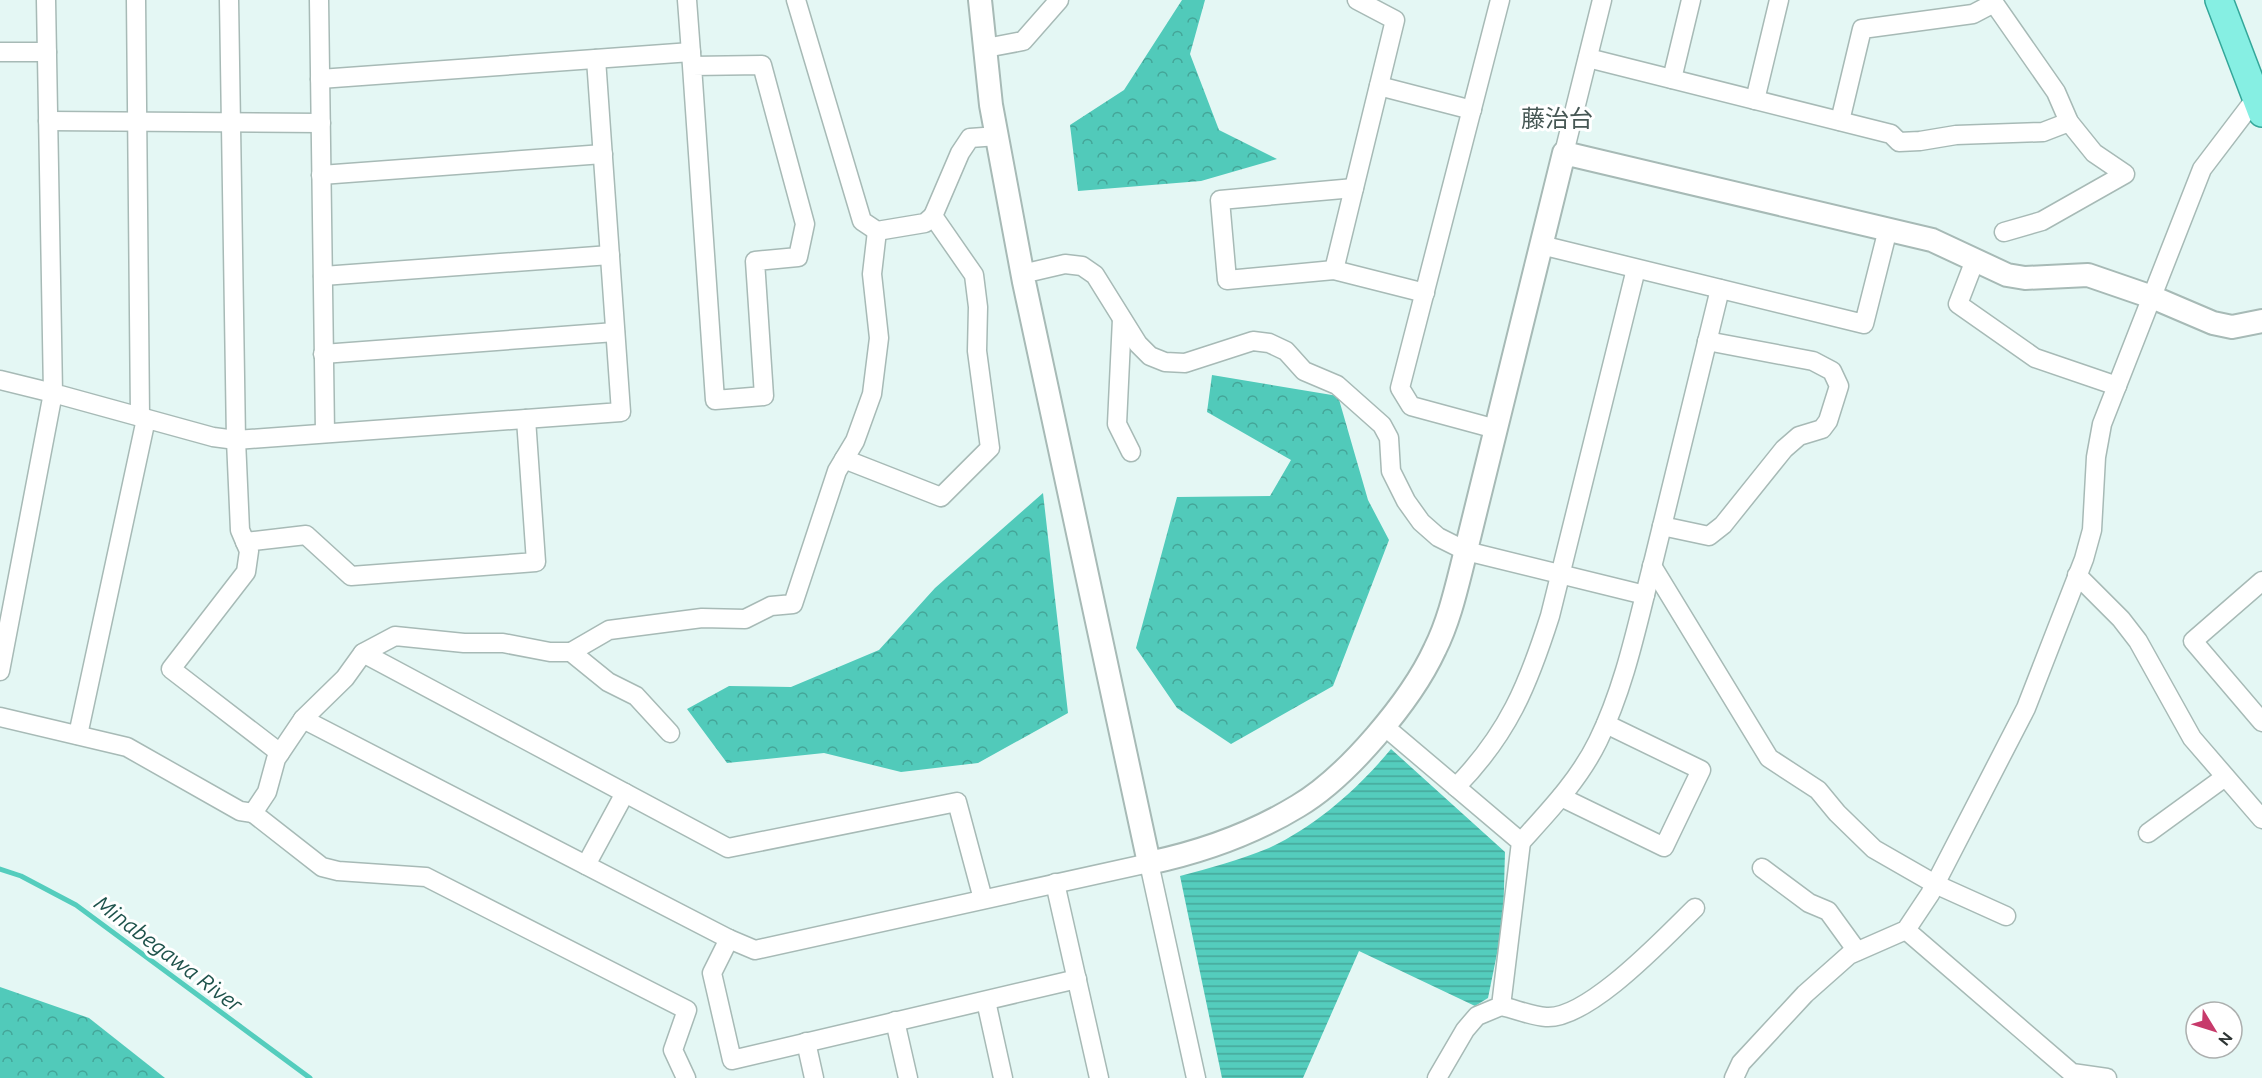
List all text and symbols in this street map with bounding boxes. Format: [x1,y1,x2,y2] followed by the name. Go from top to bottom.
[1521,105,1593,132] district label: 藤治台
[90,889,248,1017] water label: Minabegawa River
[2184,1000,2244,1060] north arrow
[2215,1029,2237,1049] text: N

